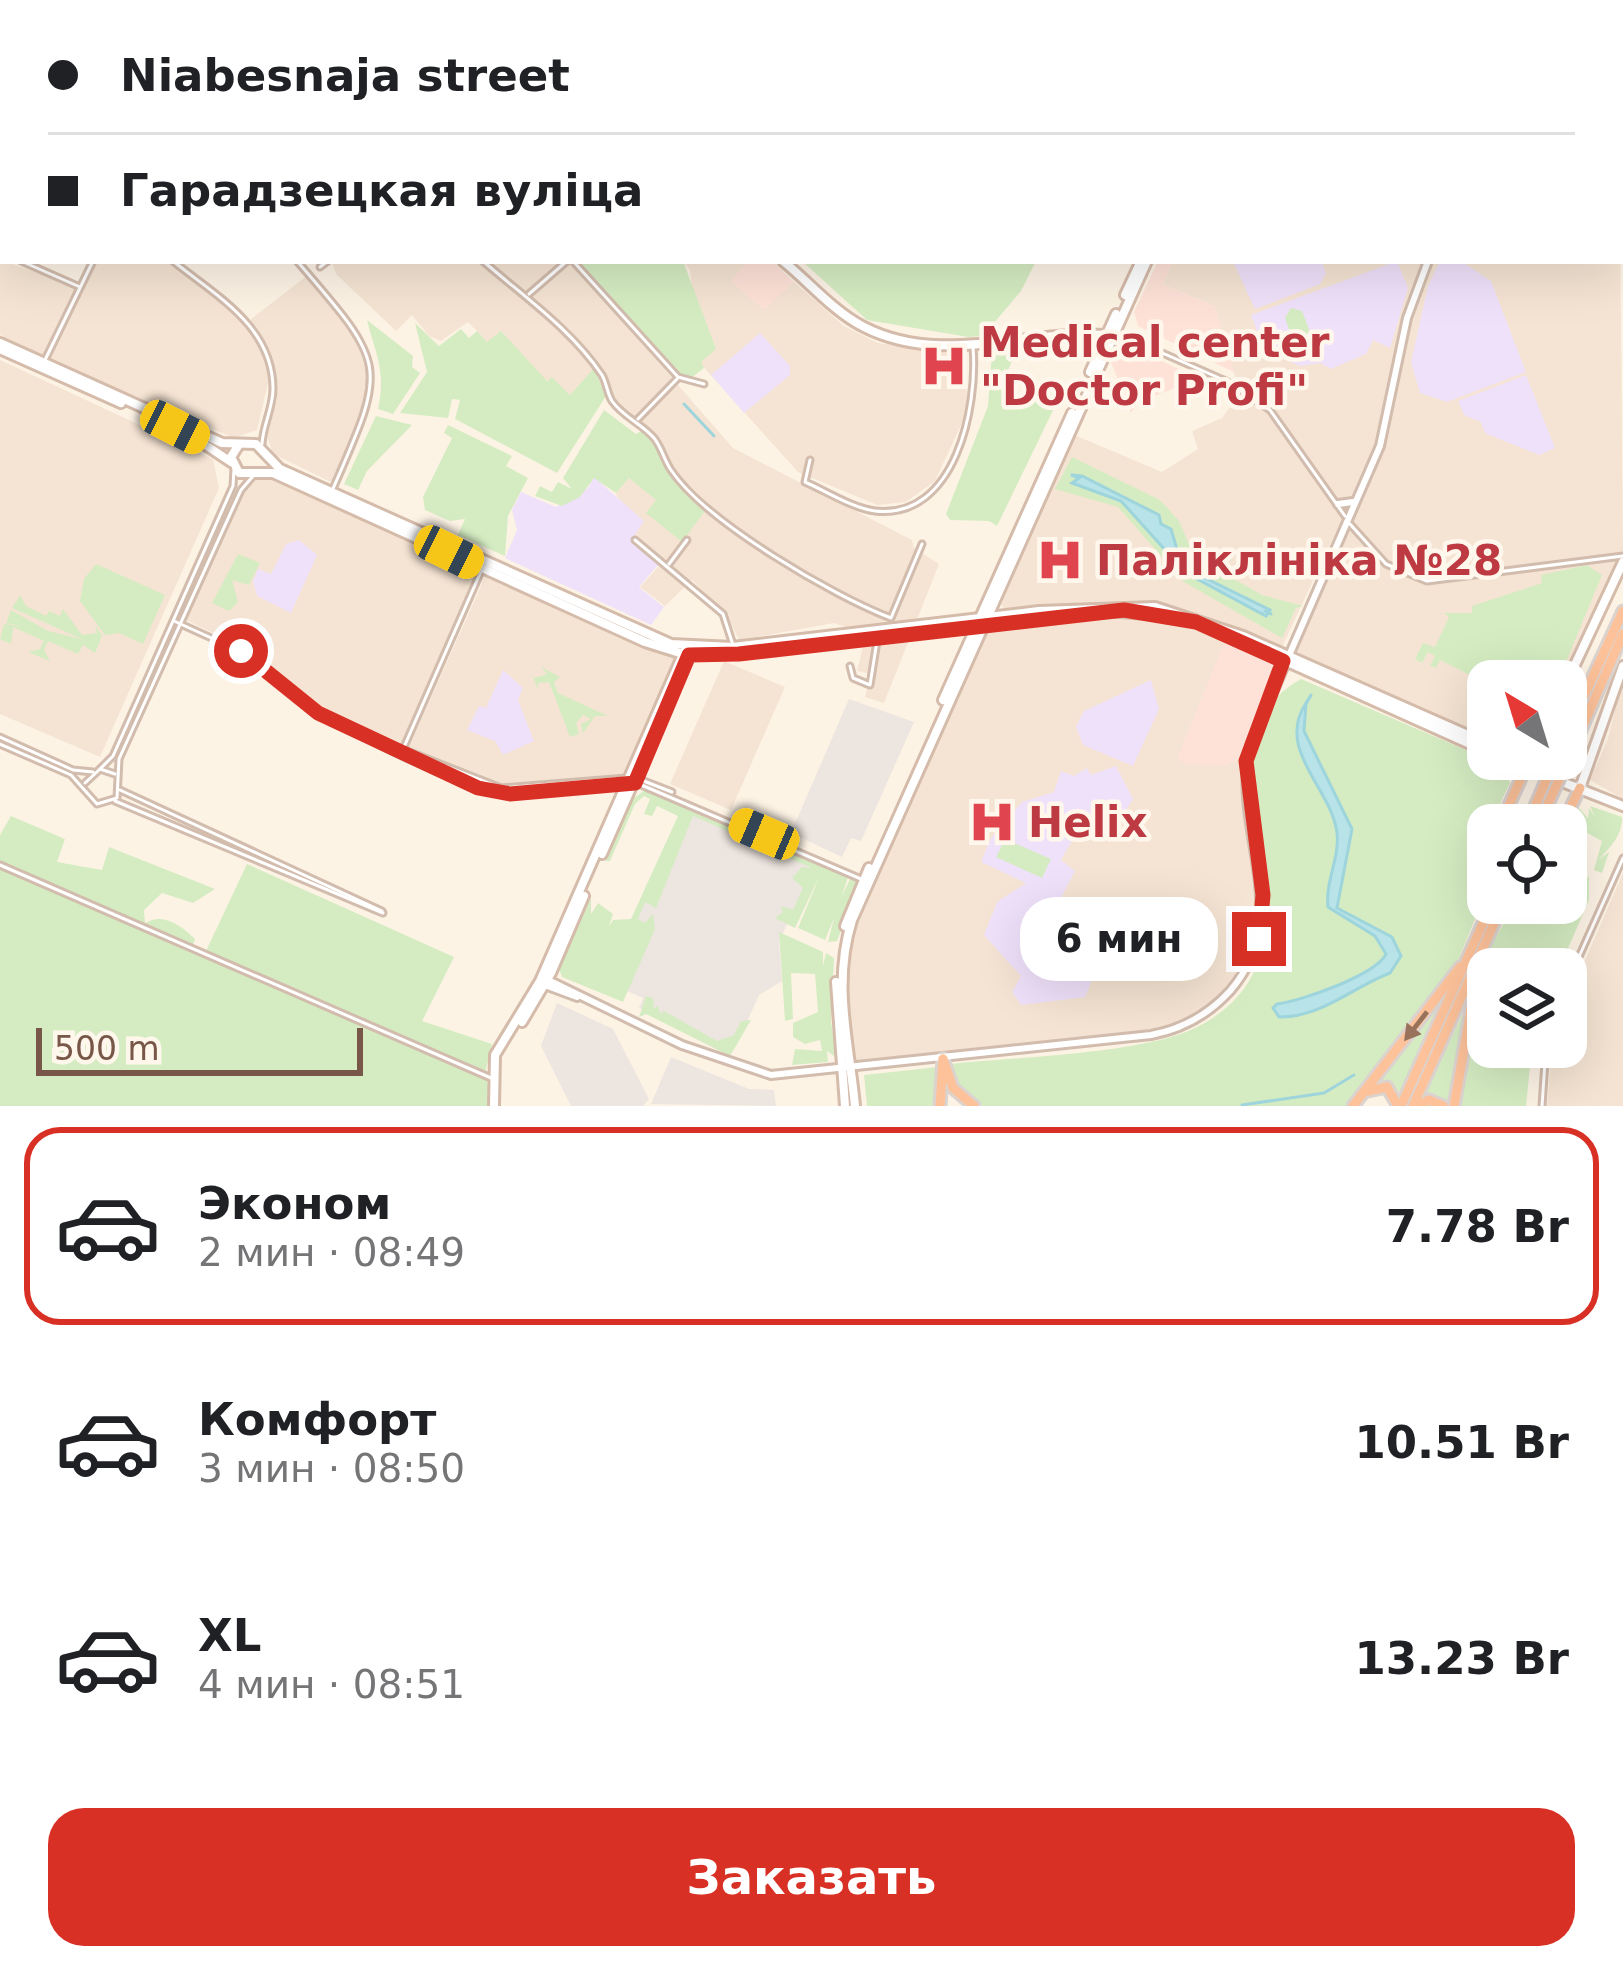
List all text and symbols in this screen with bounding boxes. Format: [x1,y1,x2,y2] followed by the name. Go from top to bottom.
[120,49,570,102] text: Niabesnaja street
[120,164,643,217] text: Гарадзецкая вуліца
[980,318,1330,415] place label: Medical center "Doctor Profi"
[919,341,969,391] hospital icon: Medical center "Doctor Profi"
[135,395,215,459] car
[409,520,489,584] car
[1035,535,1085,585] hospital icon: Паліклініка №28
[1096,536,1502,585] place label: Паліклініка №28
[214,624,268,678] route start
[1467,660,1587,780] north arrow
[1467,660,1587,1068] map controls
[967,797,1017,847] hospital icon: Helix
[1028,798,1148,847] place label: Helix
[724,803,804,865] car
[1467,804,1587,924] button: locate
[1019,897,1217,981] callout: 6 мин
[1232,912,1286,966] route end
[1056,916,1182,961] text: 6 мин
[1467,948,1587,1068] button: layers
[1404,1011,1429,1042] one-way arrow
[36,1022,363,1075] scale bar
[54,1029,160,1068] text: 500 m
[54,1172,162,1280] icon: car
[198,1177,391,1230] text: Эконом
[1386,1200,1569,1253] text: 7.78 Br
[198,1230,465,1275] text: 2 мин · 08:49
[54,1388,162,1496] icon: car
[198,1393,436,1446] text: Комфорт
[1355,1416,1569,1469] text: 10.51 Br
[198,1446,465,1491] text: 3 мин · 08:50
[54,1604,162,1712] icon: car
[198,1609,261,1662] text: XL
[1355,1632,1569,1685] text: 13.23 Br
[198,1662,465,1707] text: 4 мин · 08:51
[48,1808,1575,1946] button: Заказать

